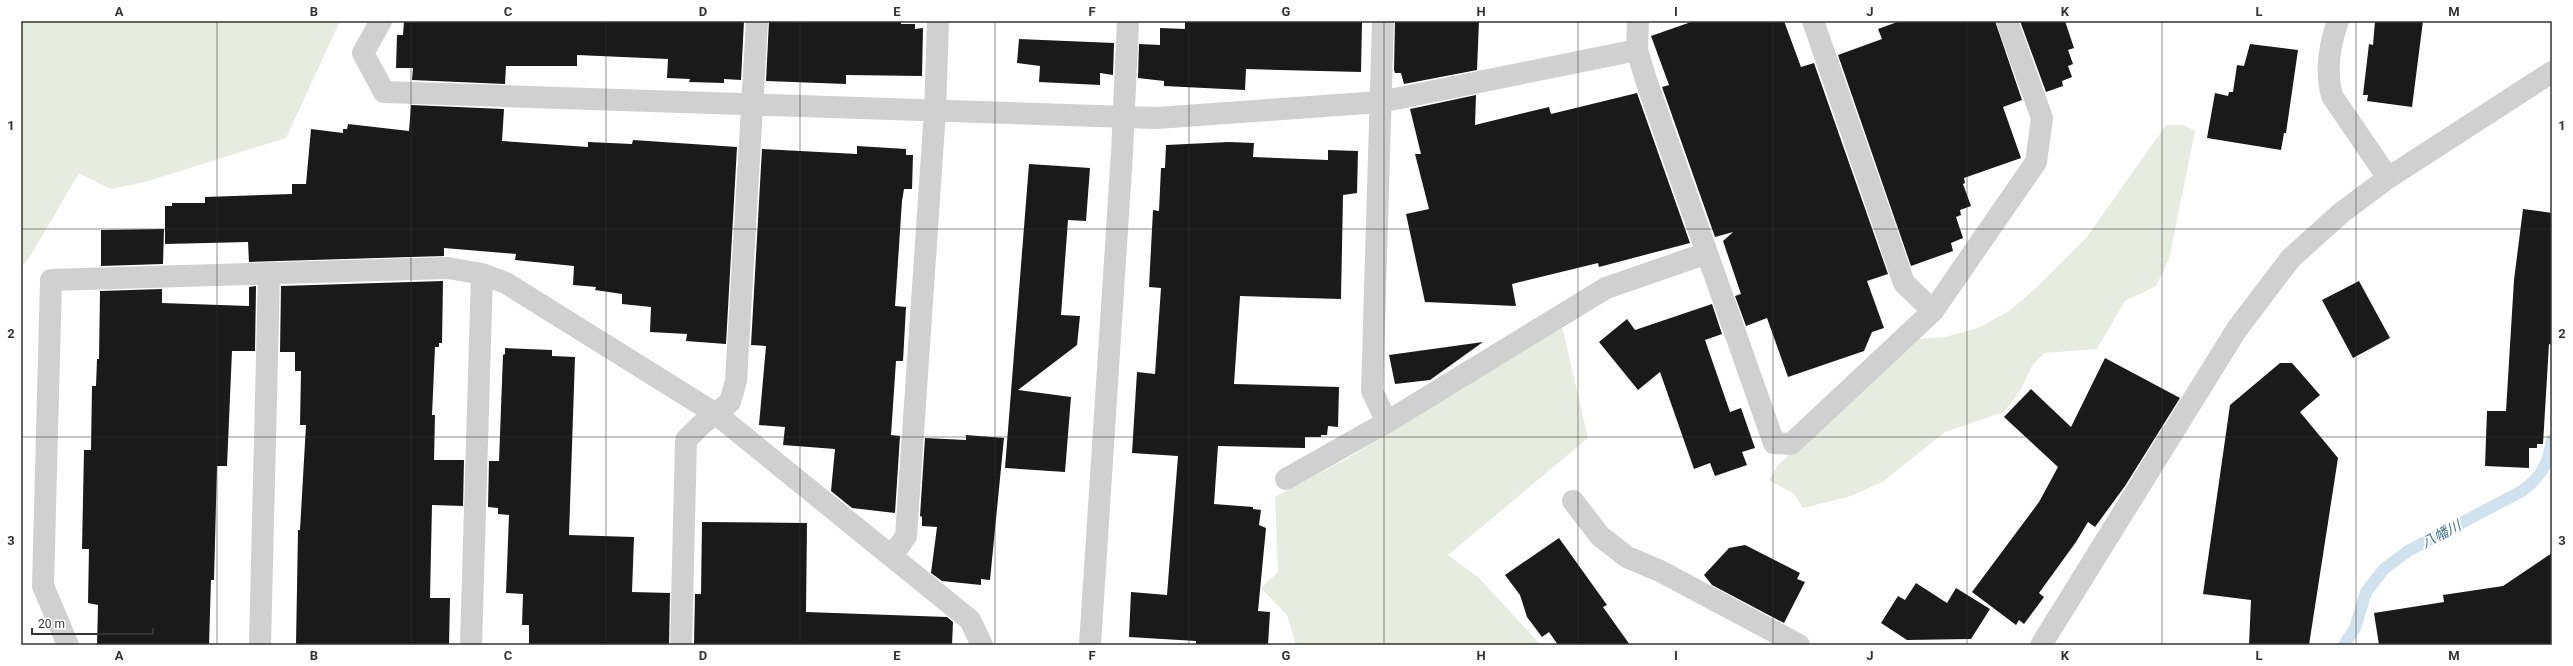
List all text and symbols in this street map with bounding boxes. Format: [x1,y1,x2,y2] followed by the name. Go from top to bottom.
[115,4,124,19] text: A
[310,4,318,19] text: B
[504,4,513,19] text: C
[699,4,707,19] text: D
[893,4,901,19] text: E
[1088,4,1096,19] text: F
[1282,4,1291,19] text: G
[1476,4,1486,19] text: H
[1674,4,1678,19] text: I
[1866,4,1874,19] text: J
[2061,4,2070,19] text: K
[2255,4,2263,19] text: L
[2448,4,2460,19] text: M
[7,118,15,133] text: 1
[2558,118,2566,133] text: 1
[7,326,15,341] text: 2
[2558,326,2566,341] text: 2
[2419,516,2465,551] water label: 八幡川
[7,533,15,548] text: 3
[2558,533,2566,548] text: 3
[32,610,153,636] scale bar
[38,617,65,631] text: 20 m
[115,648,124,663] text: A
[310,648,318,663] text: B
[504,648,513,663] text: C
[699,648,707,663] text: D
[893,648,901,663] text: E
[1088,648,1096,663] text: F
[1282,648,1291,663] text: G
[1476,648,1486,663] text: H
[1674,648,1678,663] text: I
[1866,648,1874,663] text: J
[2061,648,2070,663] text: K
[2255,648,2263,663] text: L
[2448,648,2460,663] text: M

